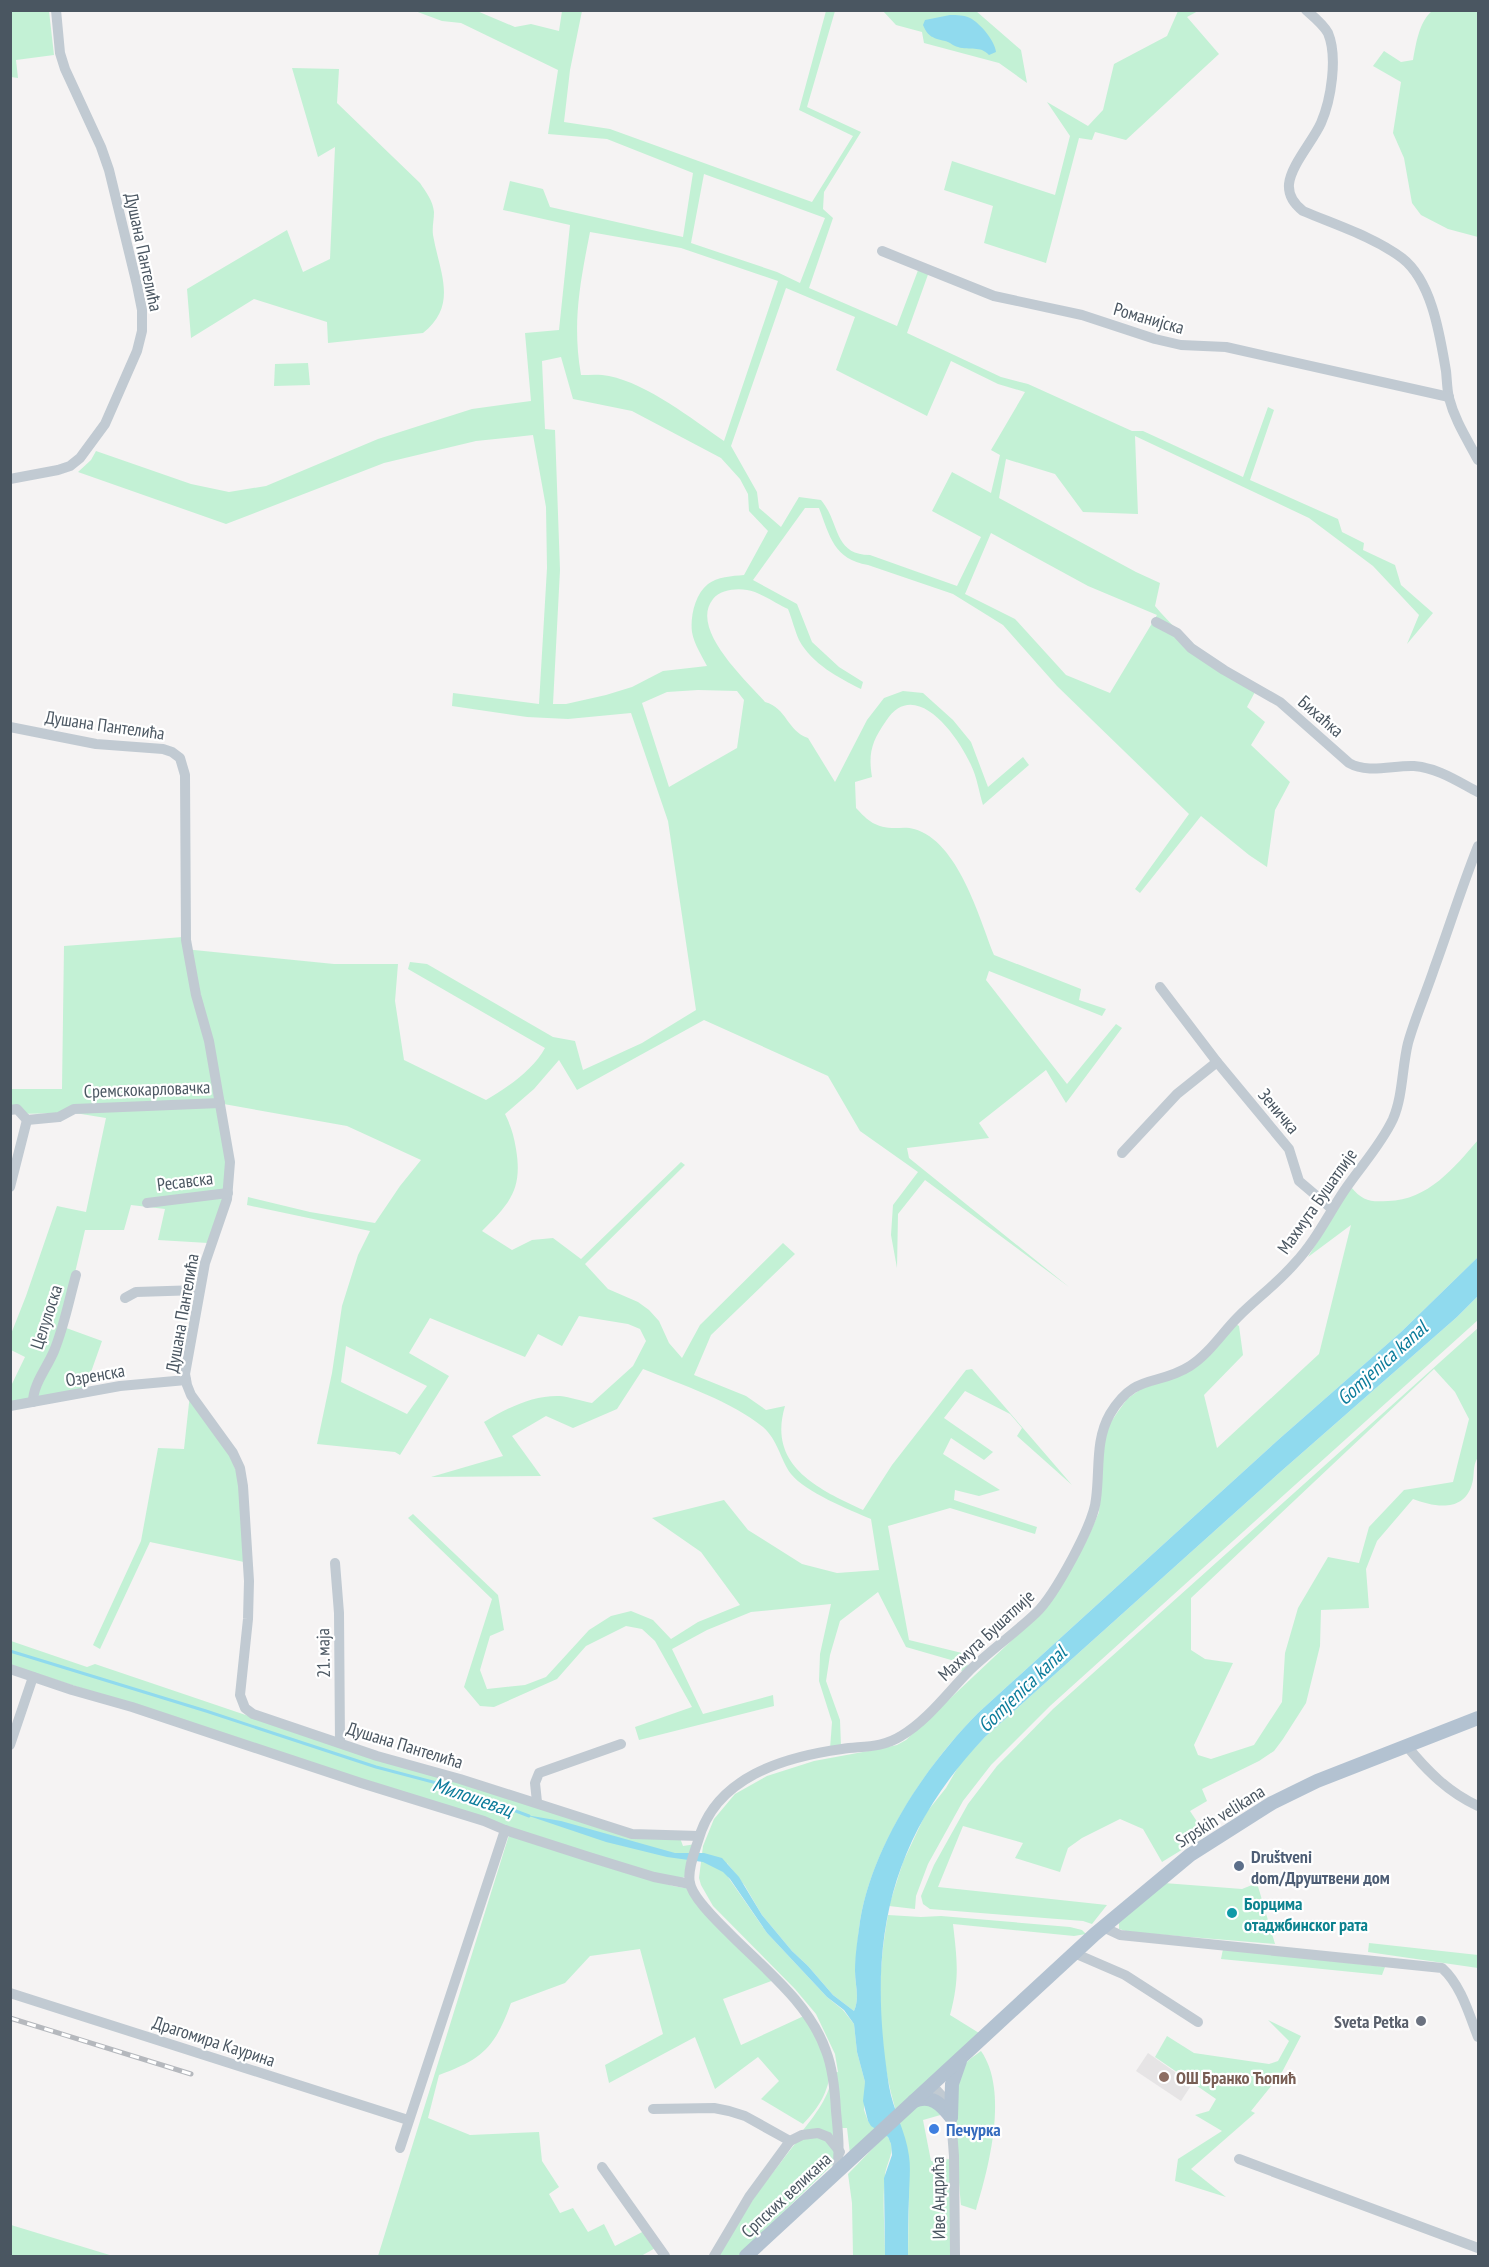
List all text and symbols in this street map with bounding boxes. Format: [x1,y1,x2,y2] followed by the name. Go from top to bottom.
[120,191,168,313] street label: Душана Пантелића
[1111,297,1187,339] street label: Романијска
[1294,690,1348,742] street label: Бихаћка
[44,705,166,745] street label: Душана Пантелића
[83,1075,211,1103] street label: Сремскокарловачка
[1253,1084,1305,1138] street label: Зеничка
[1272,1144,1362,1258] street label: Махмута Бушатлије
[156,1166,214,1196] street label: Ресавска
[160,1252,204,1374] street label: Душана Пантелића
[25,1282,67,1352] street label: Целулоска
[1331,1314,1435,1411] water label: Gomjenica kanal
[64,1358,126,1392] street label: Озренска
[933,1584,1039,1686] street label: Махмута Бушатлије
[311,1628,335,1678] street label: 21. маја
[972,1639,1074,1738] water label: Gomjenica kanal
[344,1716,466,1774] street label: Душана Пантелића
[429,1771,518,1823] water label: Милошевац
[1171,1780,1269,1852] street label: Srpskih velikana
[1251,1845,1390,1889] place label: Društveni dom/Друштвени дом
[1232,1859,1246,1873] marker: Društveni dom/Друштвени дом
[1244,1892,1368,1936] place label: Борцима отаджбинског рата
[1225,1906,1239,1920] marker: Борцима отаджбинског рата
[150,2010,278,2072] street label: Драгомира Каурина
[1334,2010,1409,2033] place label: Sveta Petka
[1414,2014,1428,2028] marker: Sveta Petka
[1176,2066,1296,2089] place label: ОШ Бранко Ћопић
[1157,2070,1171,2084] marker: ОШ Бранко Ћопић
[946,2118,1001,2141] place label: Печурка
[927,2122,941,2136] marker: Печурка
[736,2147,836,2243] street label: Српских великана
[926,2156,950,2240] street label: Иве Андрића

